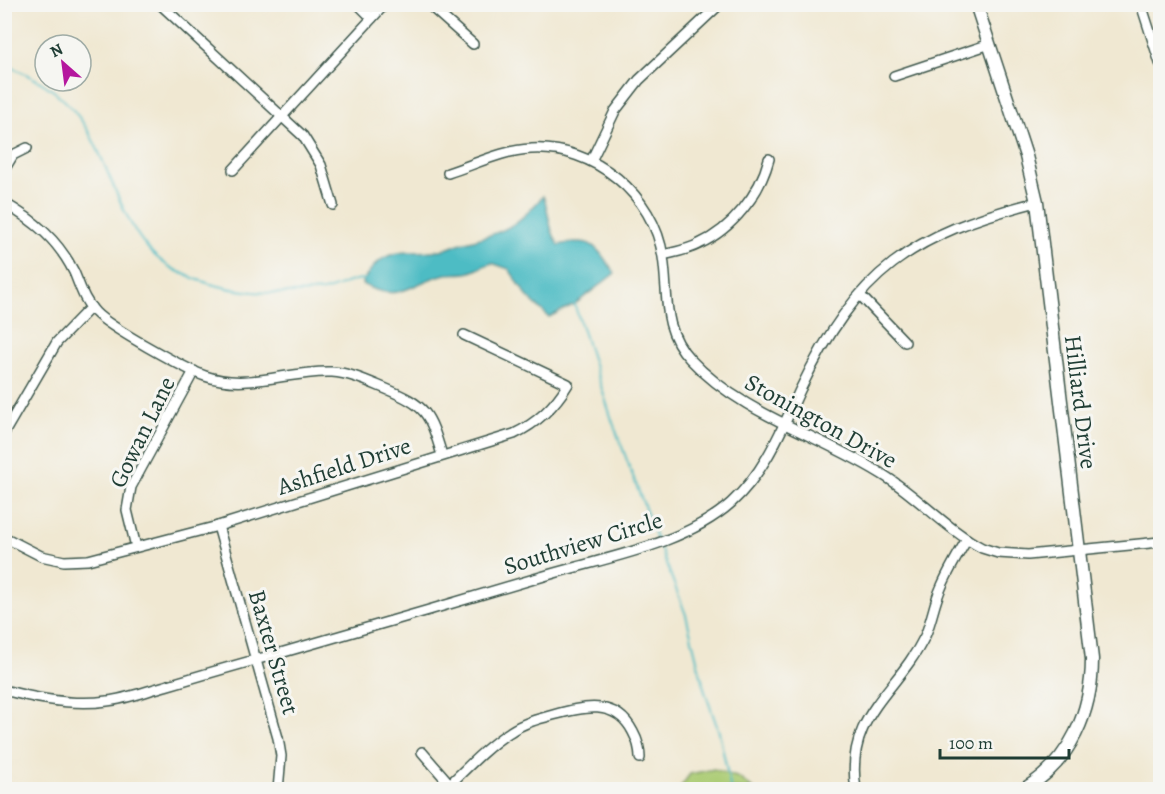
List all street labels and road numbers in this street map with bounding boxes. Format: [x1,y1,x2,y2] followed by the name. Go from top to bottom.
[1057,333,1105,471] street label: Hilliard Drive
[739,366,903,476] street label: Stonington Drive
[101,371,183,493] street label: Gowan Lane
[272,429,415,503] street label: Ashfield Drive
[500,504,666,582] street label: Southview Circle
[241,586,307,718] street label: Baxter Street

